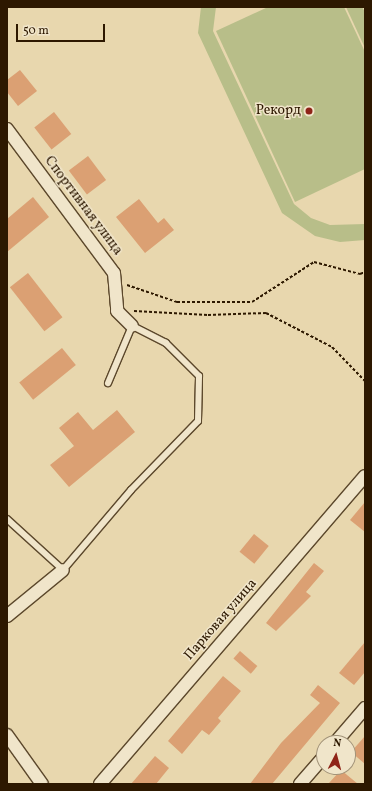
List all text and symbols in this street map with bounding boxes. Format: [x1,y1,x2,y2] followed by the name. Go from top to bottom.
[18,16,107,42] scale bar
[23,23,49,39] text: 50 m
[256,103,301,119] place label: Рекорд
[304,106,314,116] marker: Рекорд
[40,153,126,259] street label: Спортивная улица
[181,576,261,664] street label: Парковая улица
[316,735,356,775] north arrow
[332,736,342,751] text: N

